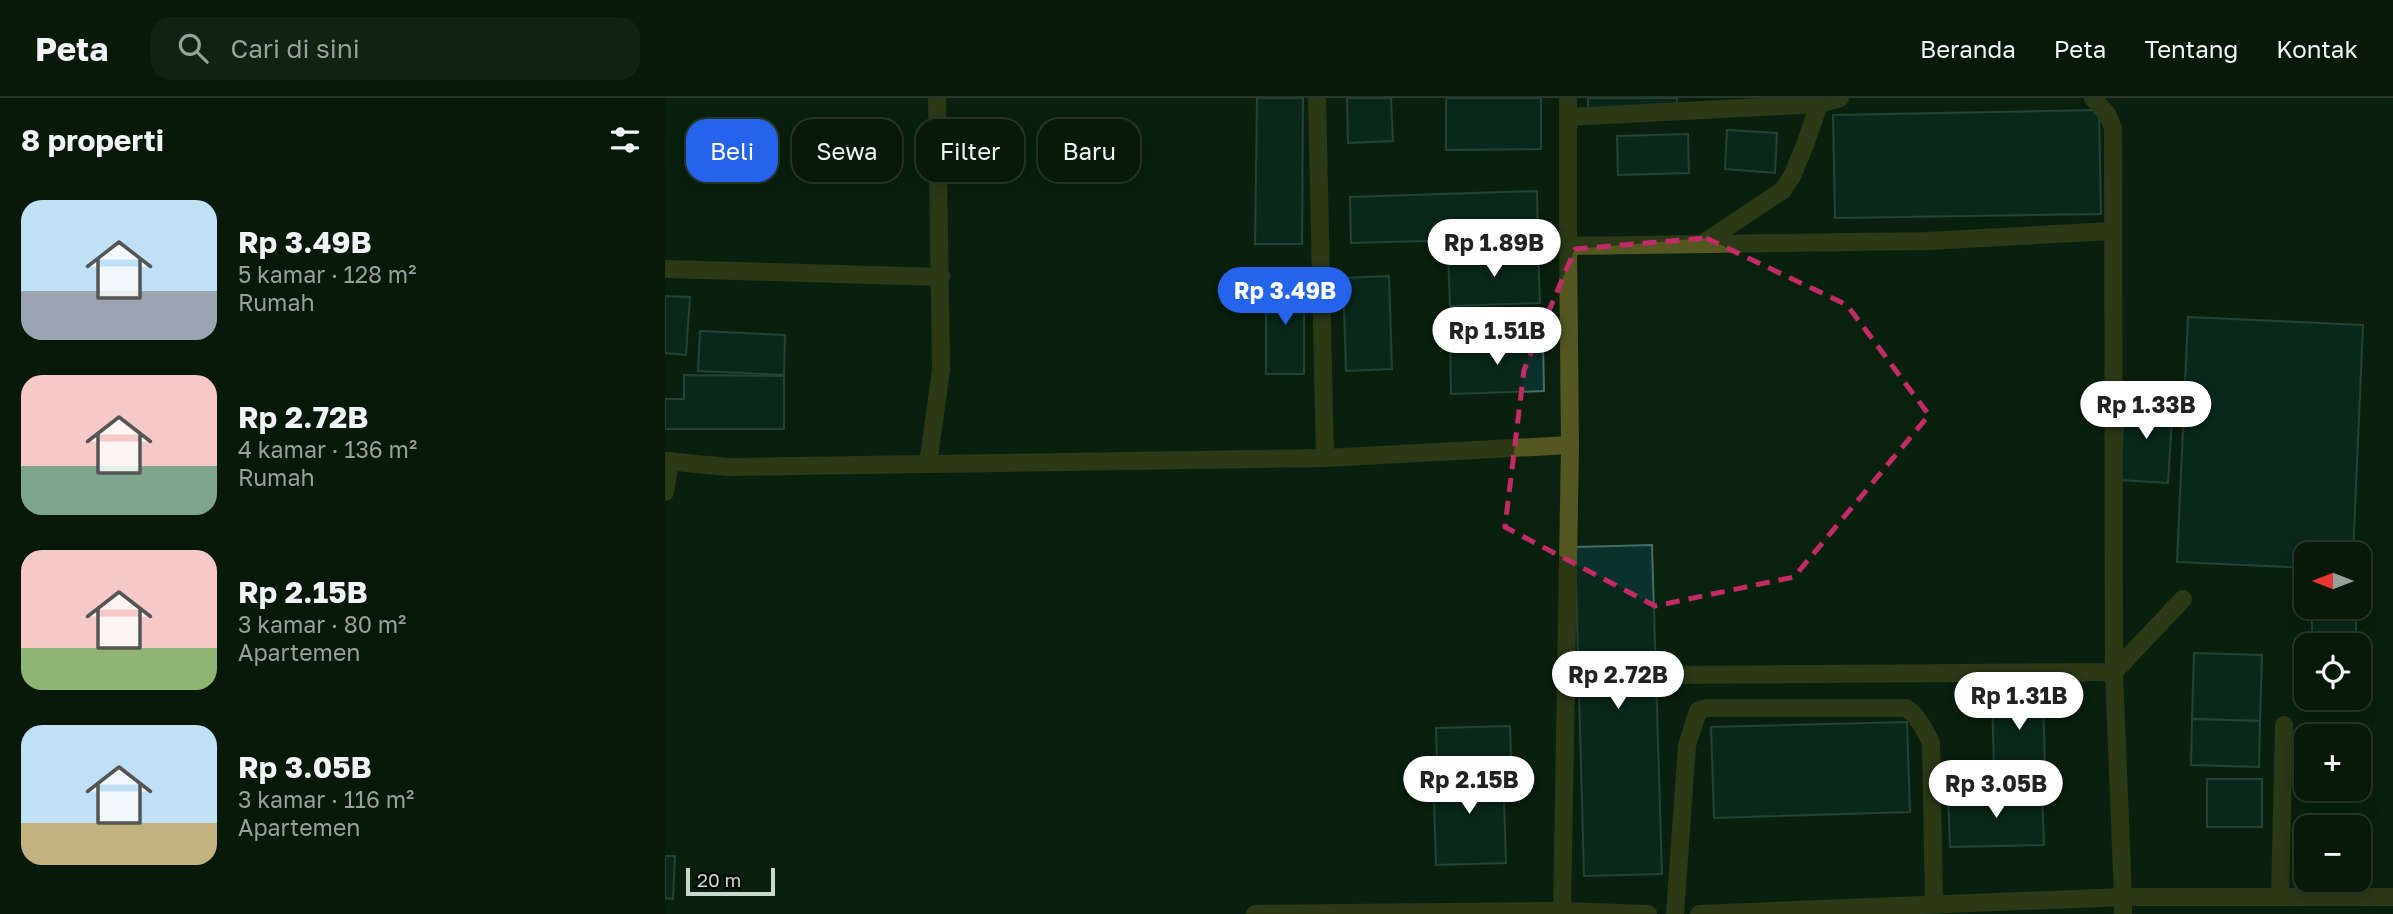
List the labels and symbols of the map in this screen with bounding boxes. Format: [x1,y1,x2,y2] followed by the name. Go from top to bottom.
[1422,220,1566,279] pin: Rp 1.89B
[1213,268,1357,327] pin: Rp 3.49B
[1425,308,1569,367] pin: Rp 1.51B
[2074,382,2218,441] pin: Rp 1.33B
[2294,542,2371,620] north arrow
[1546,652,1690,711] pin: Rp 2.72B
[1947,672,2091,732] pin: Rp 1.31B
[1397,756,1541,816] pin: Rp 2.15B
[1924,760,2068,820] pin: Rp 3.05B
[686,865,775,897] scale bar

